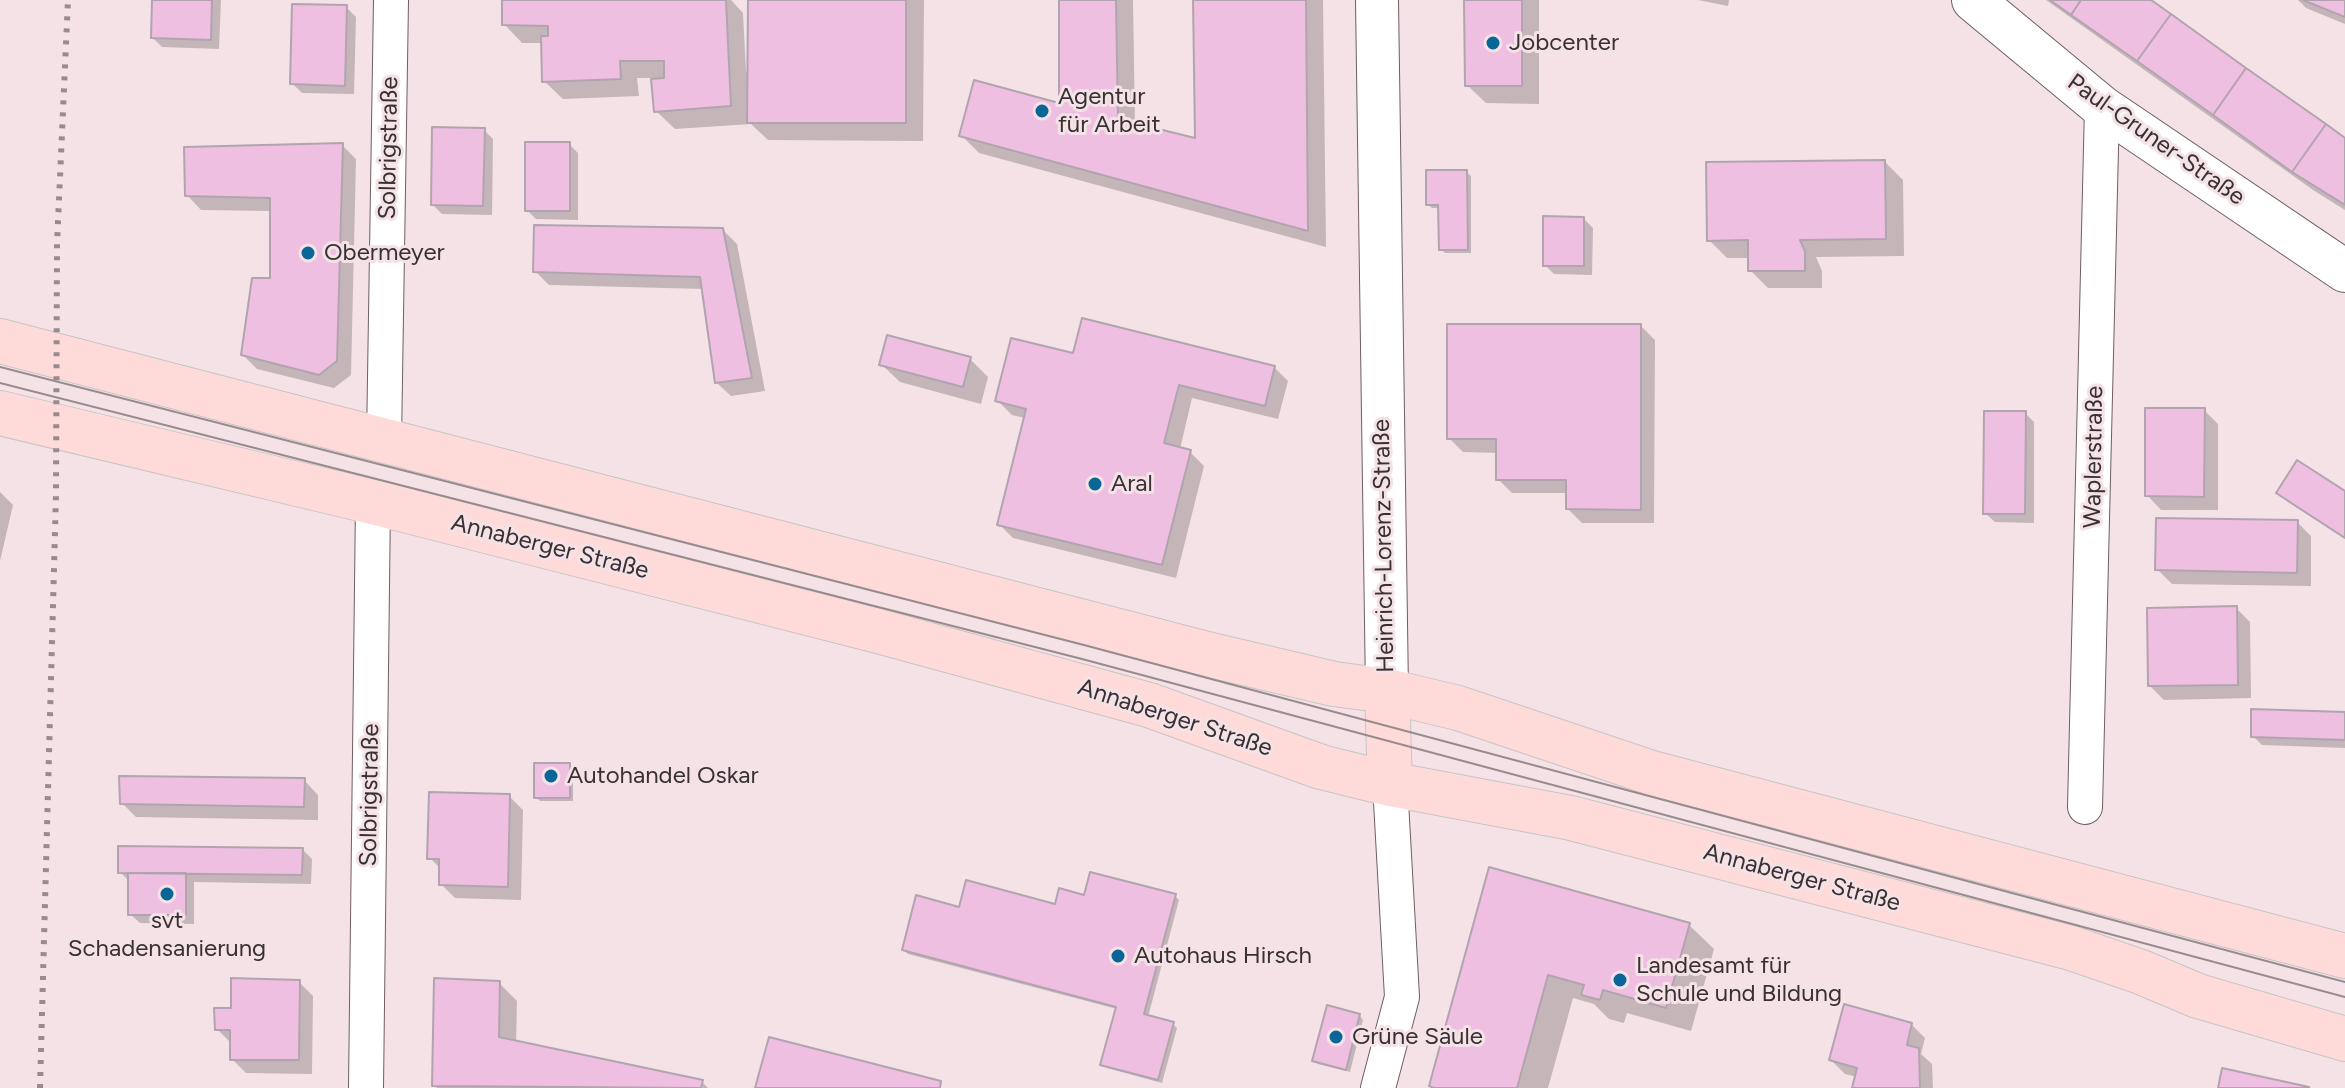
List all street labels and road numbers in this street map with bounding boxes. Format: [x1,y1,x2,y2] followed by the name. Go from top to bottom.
[2062,68,2250,212] street label: Paul-Gruner-Straße
[373,76,405,220] street label: Solbrigstraße
[2078,386,2110,528] street label: Waplerstraße
[1367,419,1401,673] street label: Heinrich-Lorenz-Straße
[448,509,652,585] street label: Annaberger Straße
[1074,673,1276,763] street label: Annaberger Straße
[354,723,386,867] street label: Solbrigstraße
[1700,838,1904,918] street label: Annaberger Straße

